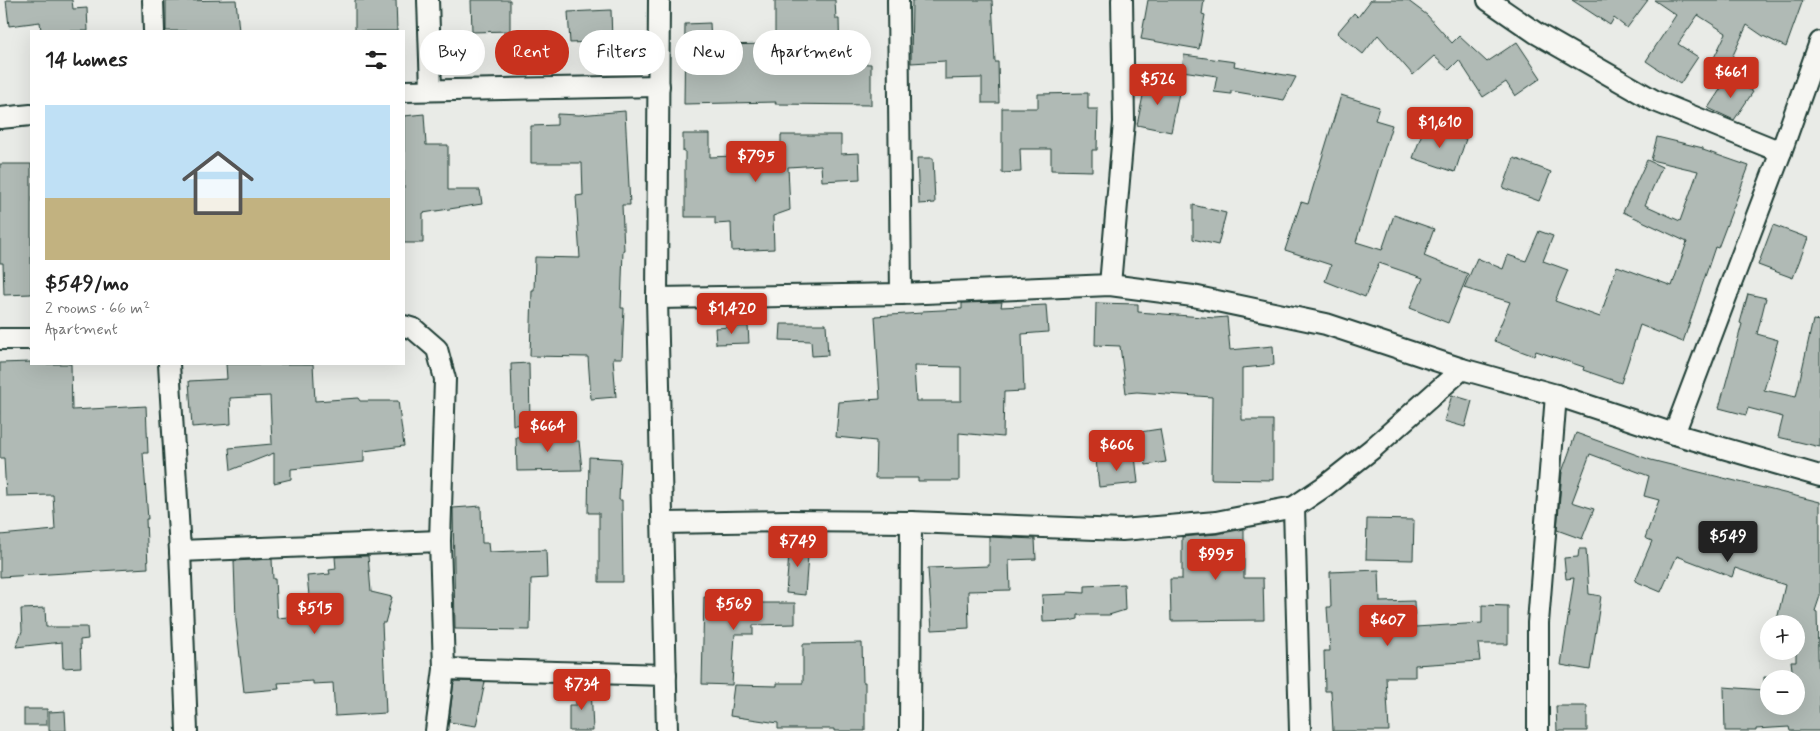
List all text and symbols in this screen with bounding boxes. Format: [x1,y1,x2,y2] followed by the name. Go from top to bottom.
[420,30,485,75] chip: Buy
[495,30,569,75] chip: Rent
[579,30,665,75] chip: Filters
[675,30,743,75] chip: New
[753,30,871,75] chip: Apartment
[45,46,128,74] text: 14 homes
[362,46,390,74] icon: filters
[1701,56,1761,99] pin: $661
[1715,62,1747,83] text: $661
[1128,64,1188,106] pin: $526
[1140,69,1176,90] text: $526
[1399,106,1481,149] pin: $1,610
[1418,112,1462,133] text: $1,610
[173,138,263,228] icon: home
[726,140,786,183] pin: $795
[737,146,775,167] text: $795
[45,270,129,298] text: $549/mo
[691,292,773,335] pin: $1,420
[45,298,150,319] text: 2 rooms · 66 m²
[708,298,756,319] text: $1,420
[45,319,118,340] text: Apartment
[518,410,578,453] pin: $664
[530,416,566,437] text: $664
[1087,430,1147,472] pin: $606
[1100,435,1134,456] text: $606
[1698,520,1758,563] pin: $549
[768,526,828,568] pin: $749
[1709,526,1747,547] text: $549
[779,531,817,552] text: $749
[1186,538,1246,581] pin: $995
[1198,544,1234,565] text: $995
[704,588,764,631] pin: $569
[285,592,345,635] pin: $515
[716,594,752,615] text: $569
[298,598,332,619] text: $515
[1358,604,1418,647] pin: $607
[1370,610,1406,631] text: $607
[1760,615,1805,715] map controls
[1760,615,1805,660] button: +
[552,668,612,711] pin: $734
[1760,670,1805,715] button: −
[564,674,600,695] text: $734

